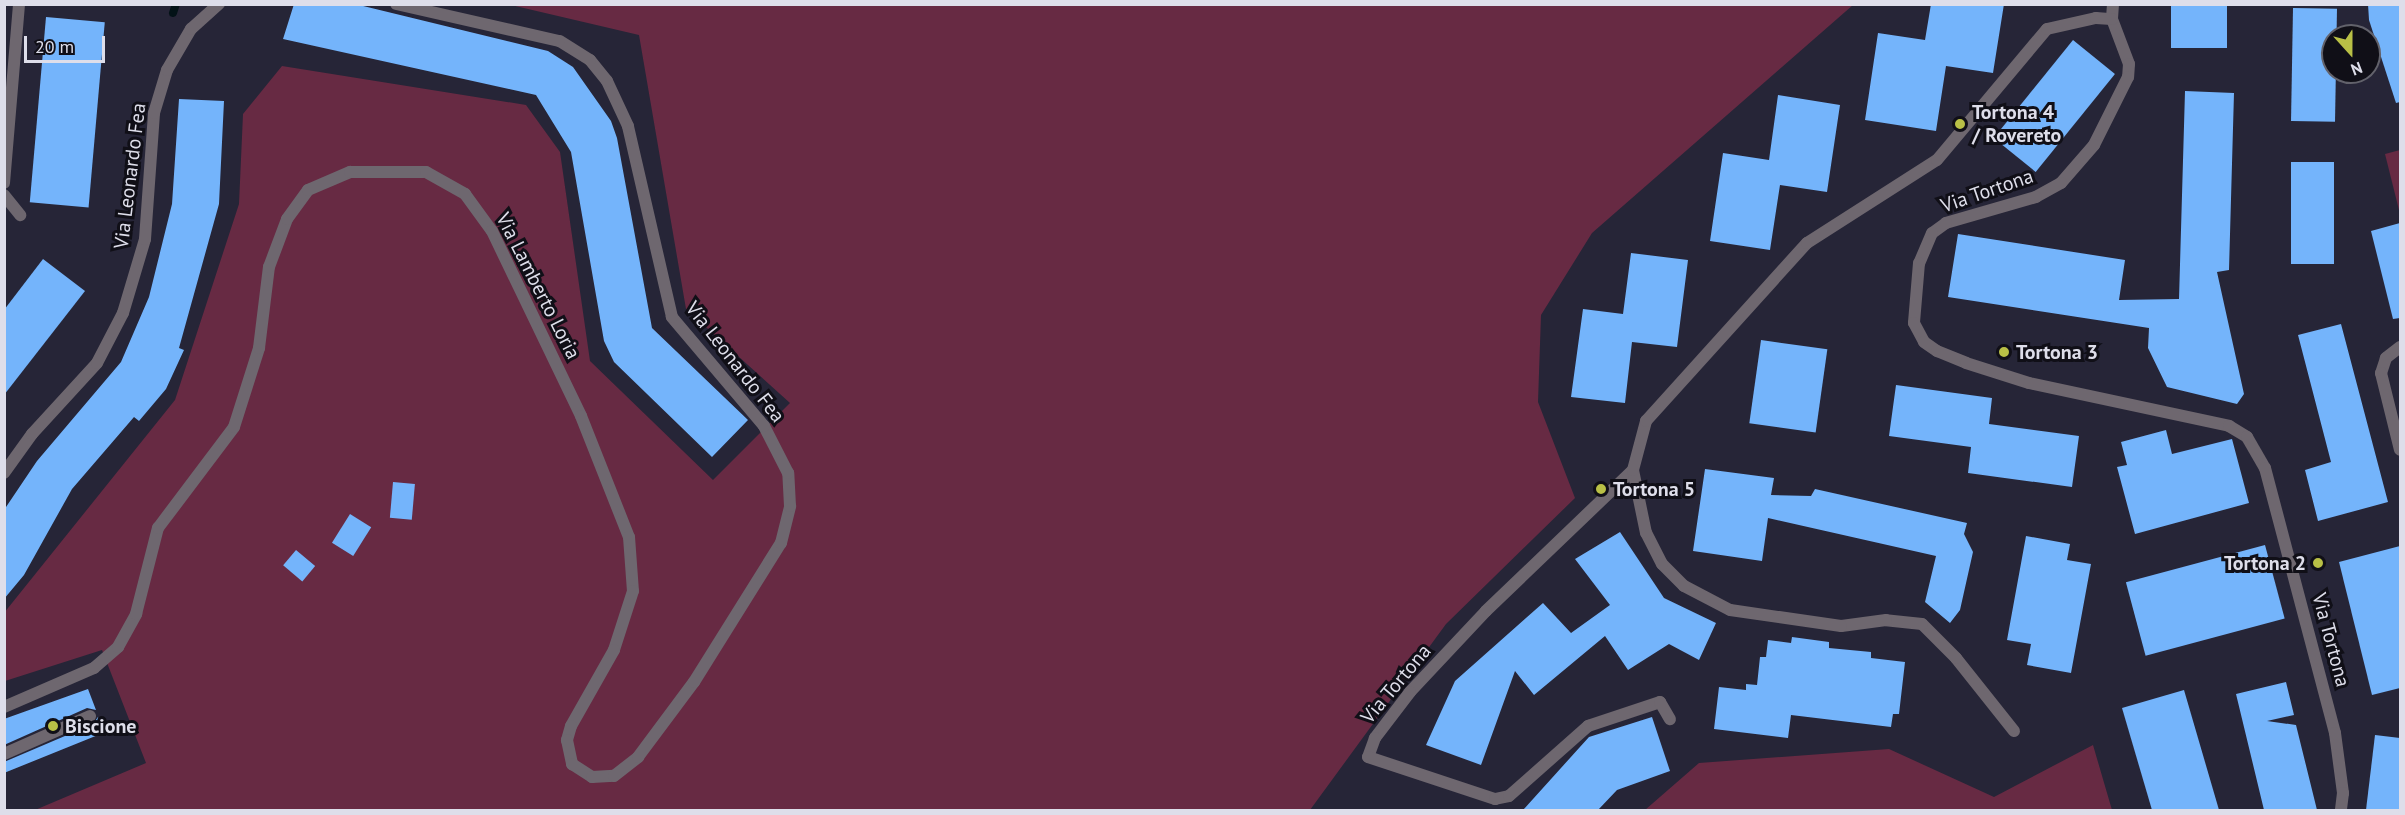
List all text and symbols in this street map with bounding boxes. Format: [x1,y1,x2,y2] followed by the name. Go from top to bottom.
[27,24,108,62] scale bar
[2321,24,2381,84] north arrow
[35,35,74,58] text: 20 m
[2348,58,2365,80] text: N
[1972,100,2061,147] place label: Tortona 4 / Rovereto
[109,102,151,250] street label: Via Leonardo Fea
[1953,117,1967,131] marker: Tortona 4 / Rovereto
[1937,164,2037,218] street label: Via Tortona
[491,209,585,363] street label: Via Lamberto Loria
[680,297,790,427] street label: Via Leonardo Fea
[2016,340,2098,364] place label: Tortona 3
[1997,345,2011,359] marker: Tortona 3
[1613,477,1695,501] place label: Tortona 5
[1594,482,1608,496] marker: Tortona 5
[2224,551,2306,575] place label: Tortona 2
[2311,556,2325,570] marker: Tortona 2
[2307,590,2355,690] street label: Via Tortona
[1356,639,1436,729] street label: Via Tortona
[65,714,136,738] place label: Biscione
[46,719,60,733] marker: Biscione

